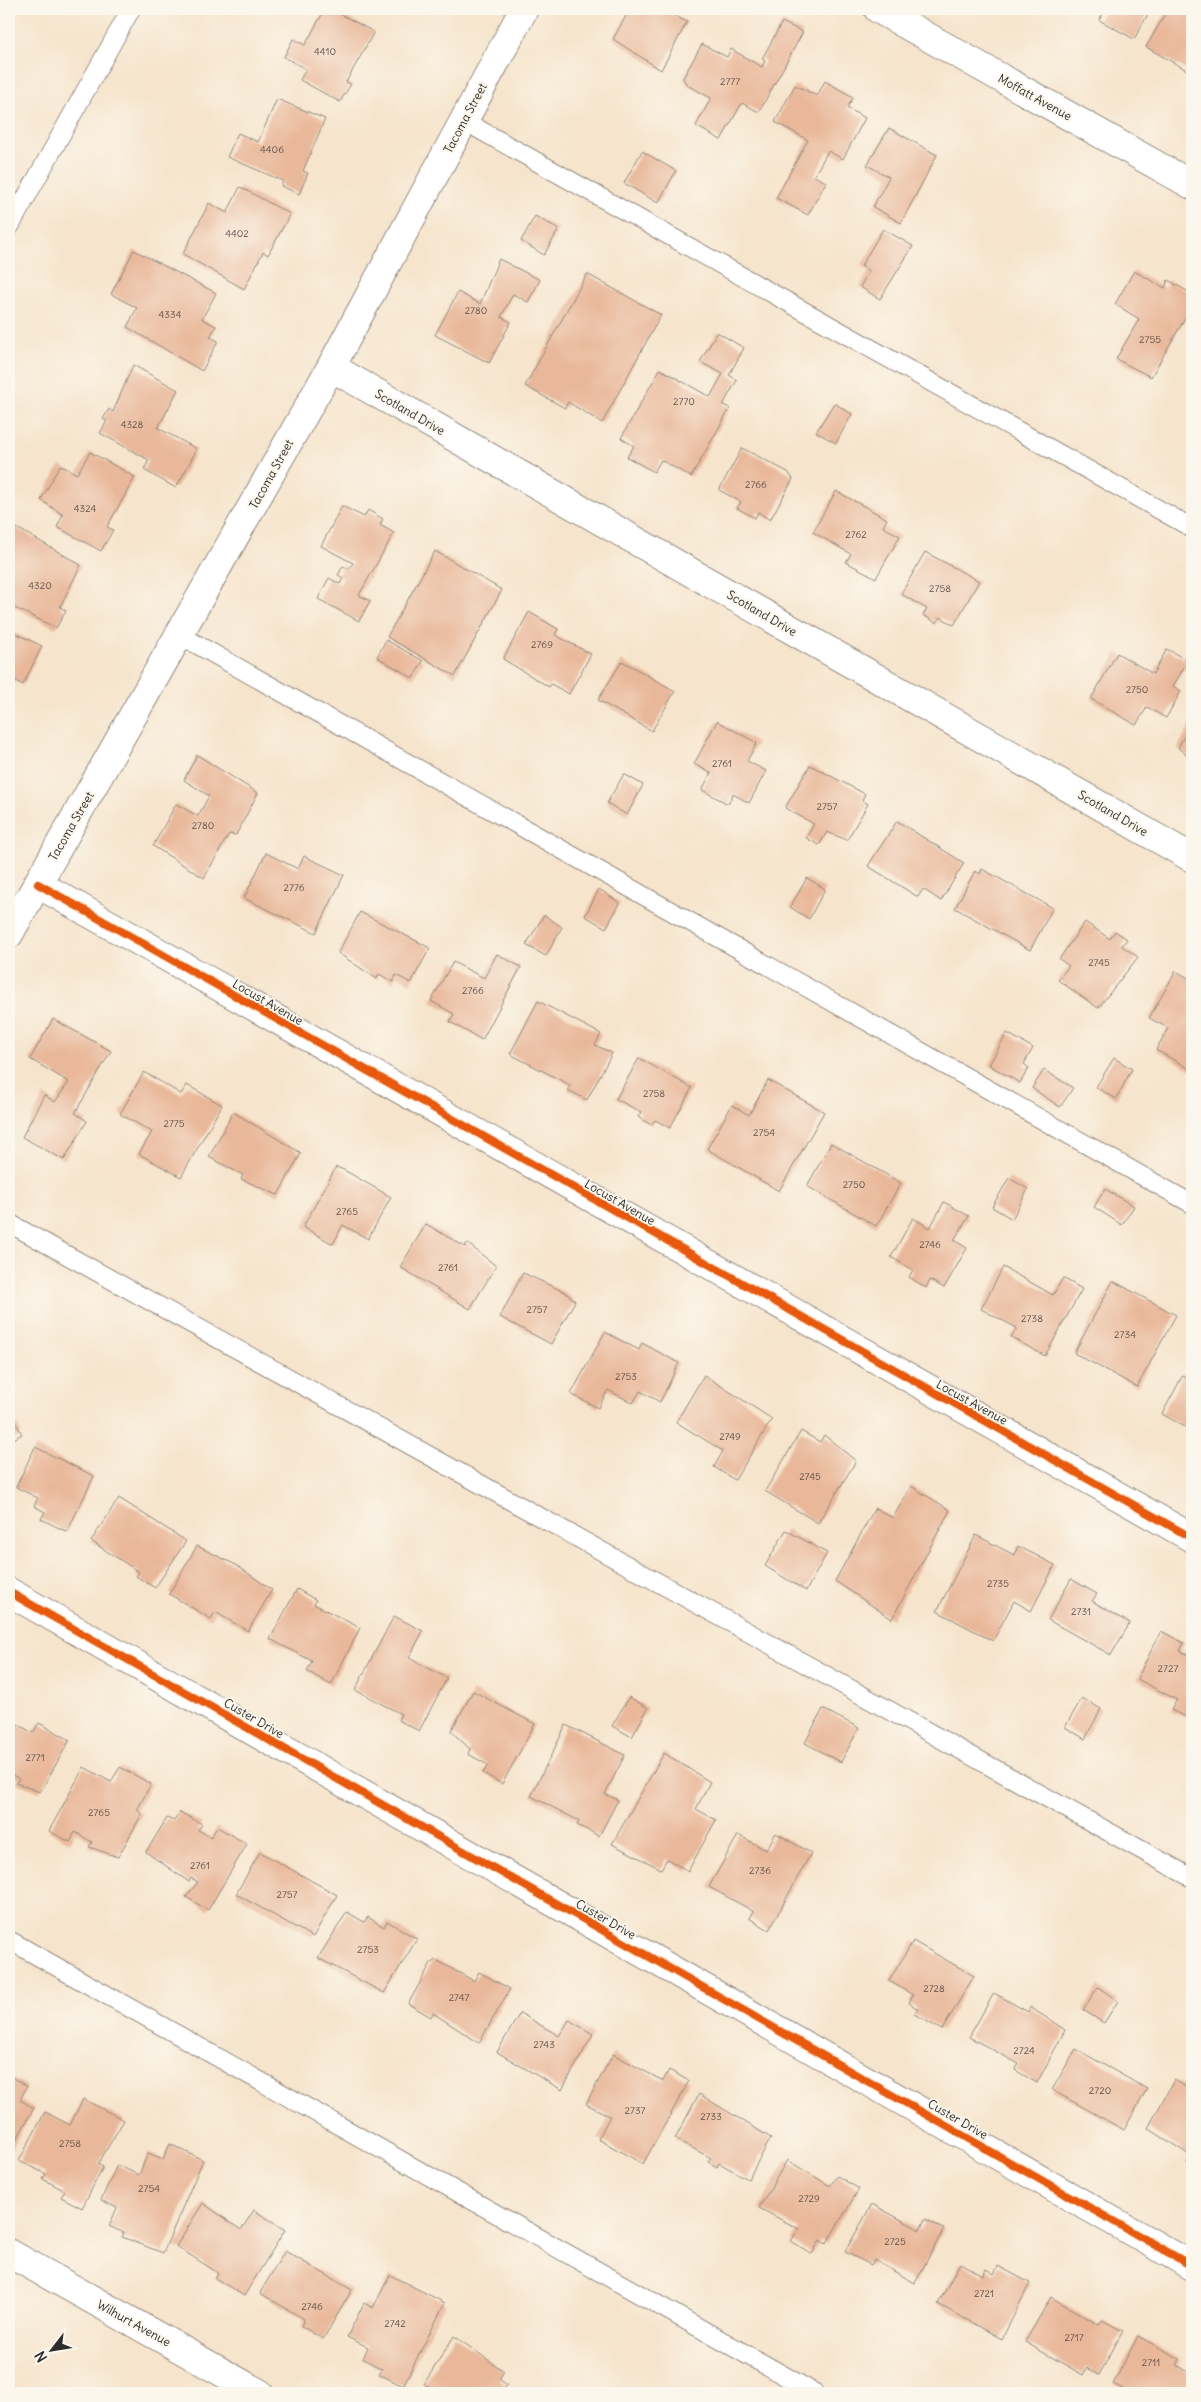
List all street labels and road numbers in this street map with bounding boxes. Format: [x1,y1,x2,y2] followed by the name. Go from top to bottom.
[995,71,1075,123] street label: Moffatt Avenue
[440,80,490,156] street label: Tacoma Street
[372,386,448,438] street label: Scotland Drive
[246,437,296,511] street label: Tacoma Street
[724,587,800,639] street label: Scotland Drive
[1075,787,1151,839] street label: Scotland Drive
[45,789,97,863] street label: Tacoma Street
[230,976,306,1028] street label: Locust Avenue
[582,1176,658,1228] street label: Locust Avenue
[934,1376,1010,1428] street label: Locust Avenue
[221,1695,287,1741] street label: Custer Drive
[573,1896,639,1942] street label: Custer Drive
[925,2096,991,2142] street label: Custer Drive
[94,2297,174,2349] street label: Wilhurt Avenue

